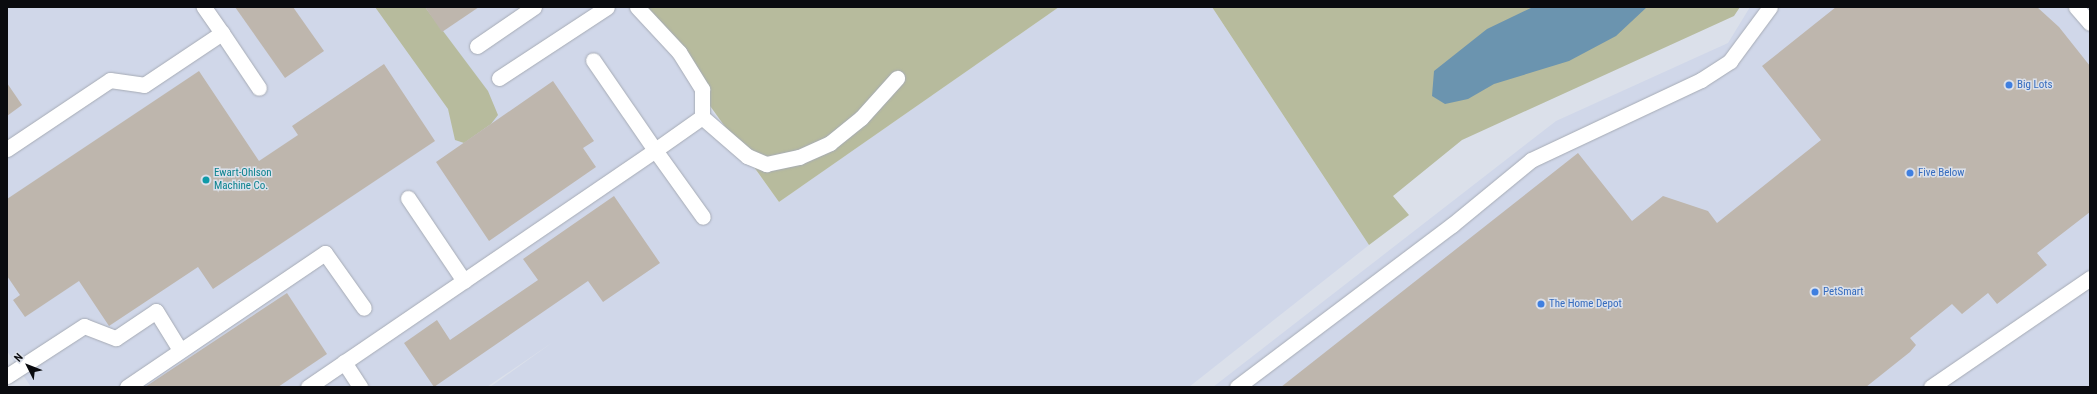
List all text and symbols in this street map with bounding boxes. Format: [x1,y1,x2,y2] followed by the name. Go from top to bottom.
[2017,78,2053,92] place label: Big Lots
[2004,80,2014,90] marker: Big Lots
[1918,166,1964,180] place label: Five Below
[214,167,272,193] place label: Ewart-Ohlson Machine Co.
[1905,168,1915,178] marker: Five Below
[201,175,211,185] marker: Ewart-Ohlson Machine Co.
[1823,285,1864,299] place label: PetSmart
[1810,287,1820,297] marker: PetSmart
[1549,297,1622,311] place label: The Home Depot
[1536,299,1546,309] marker: The Home Depot
[8,346,48,386] north arrow
[12,351,26,364] text: N

